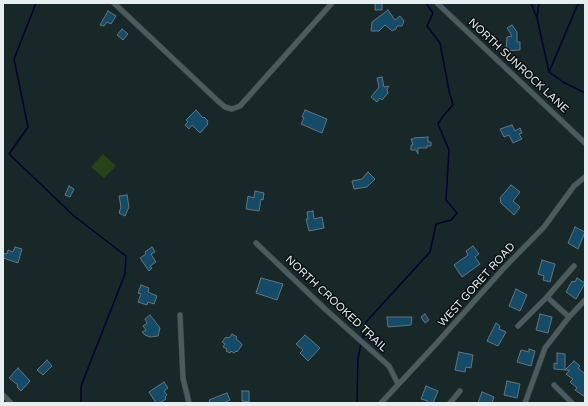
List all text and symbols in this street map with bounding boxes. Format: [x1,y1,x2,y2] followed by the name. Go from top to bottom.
[465,16,571,116] street label: NORTH SUNROCK LANE
[436,240,518,330] street label: WEST GORET ROAD
[282,253,390,355] street label: NORTH CROOKED TRAIL

